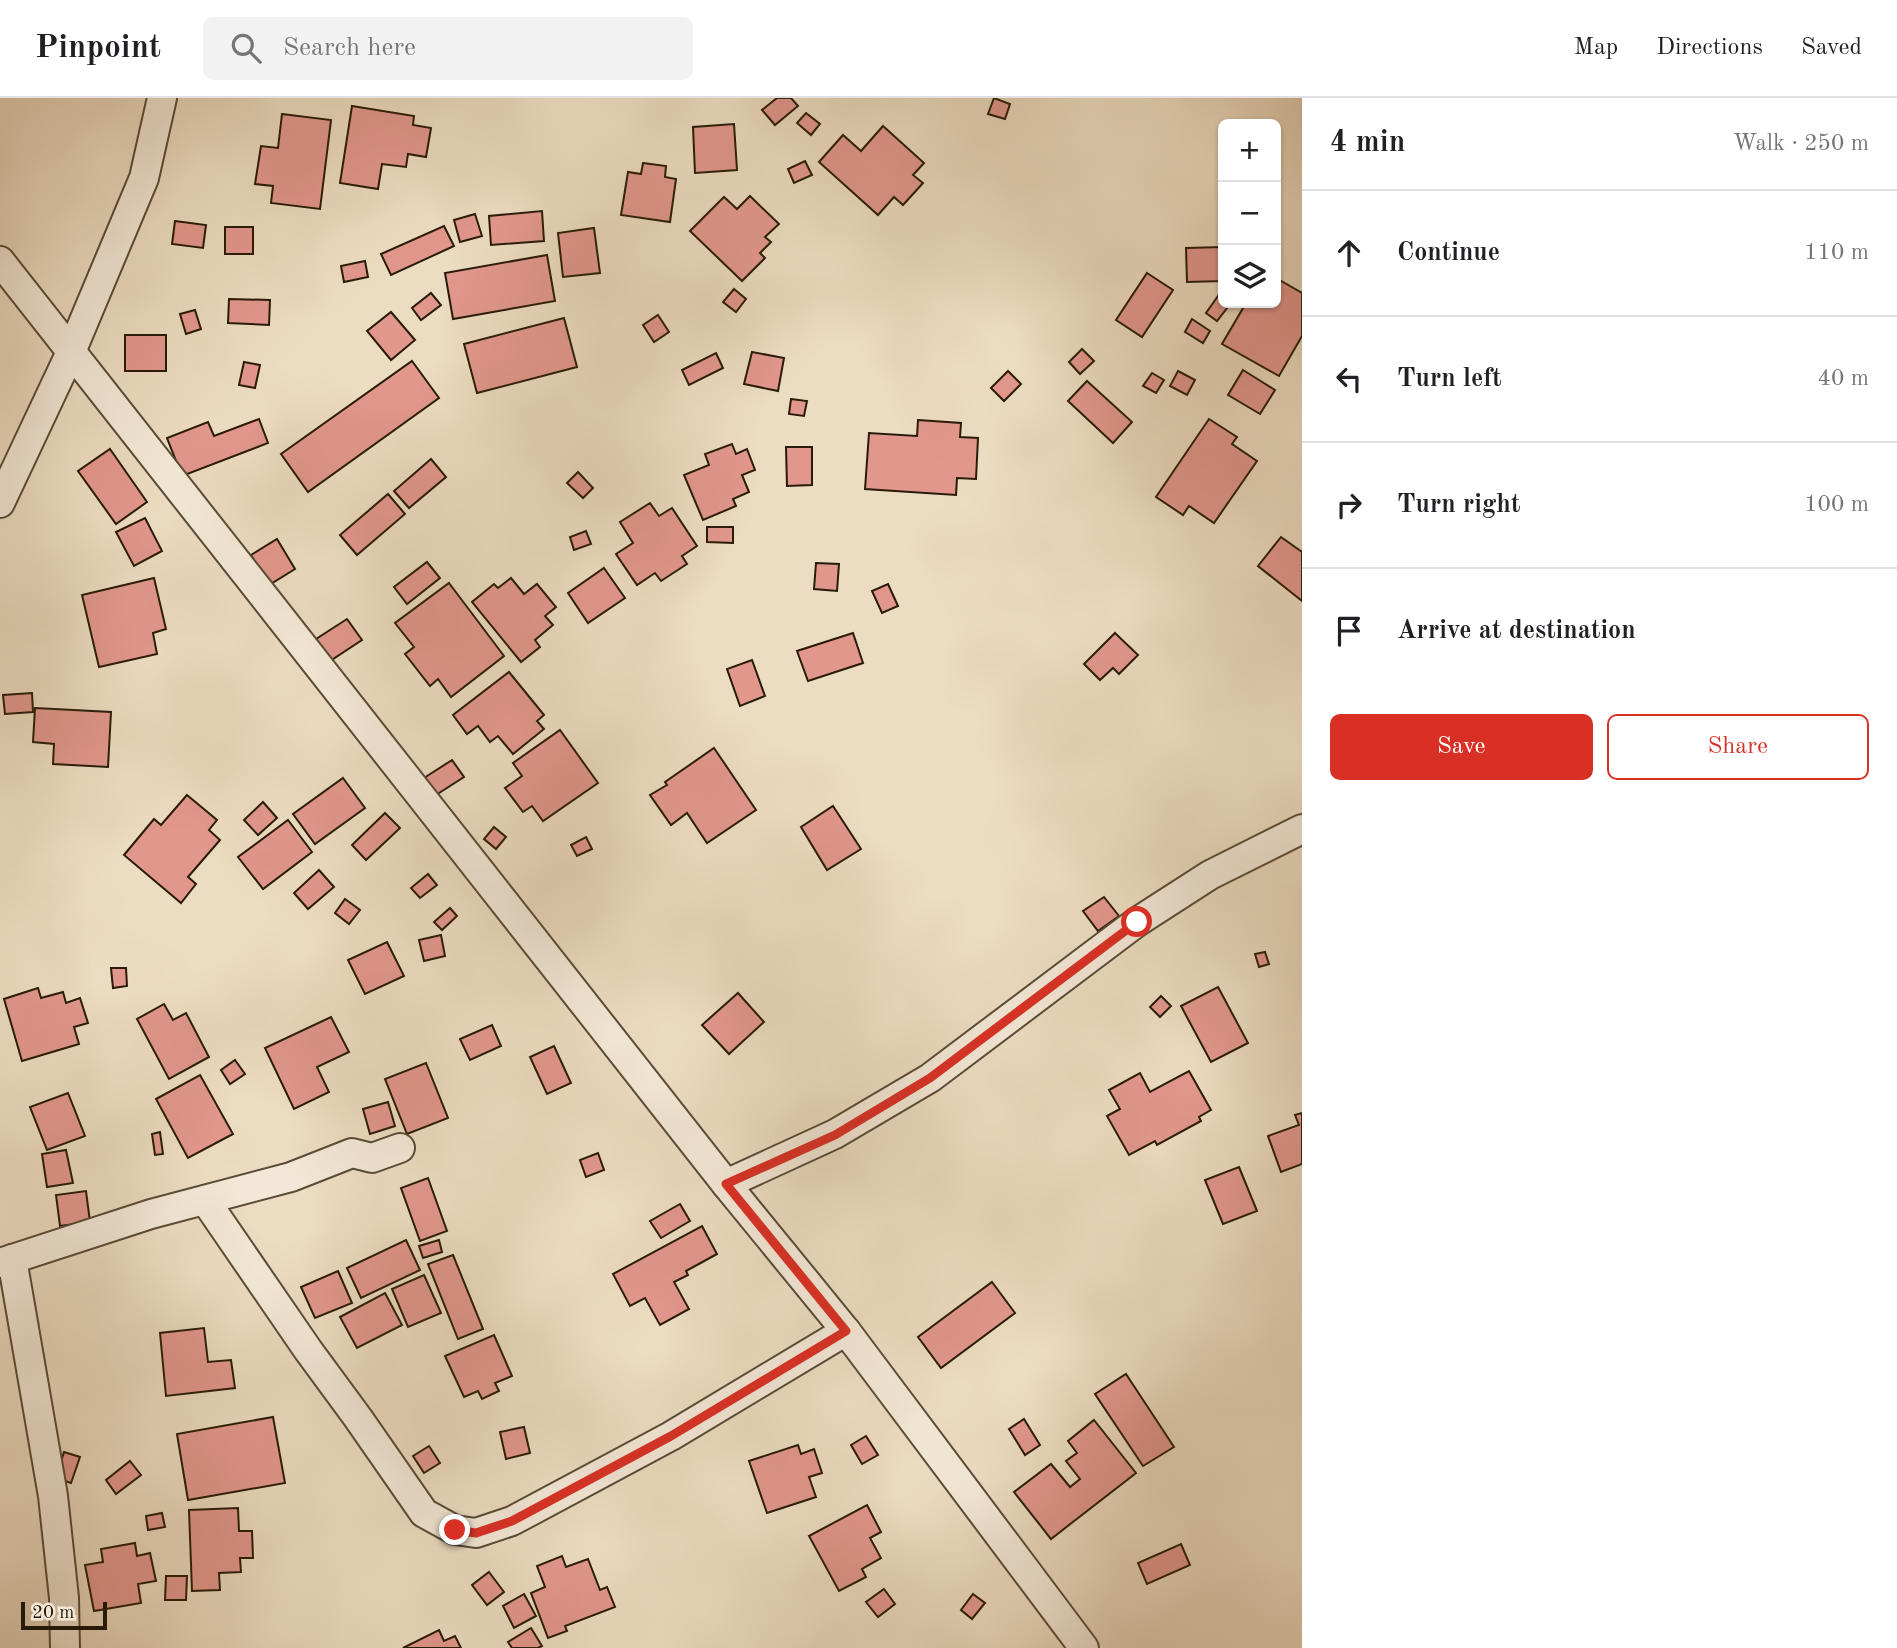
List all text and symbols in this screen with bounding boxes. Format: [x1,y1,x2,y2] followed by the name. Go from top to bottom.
[203,17,693,80] search box
[227,29,265,67] icon: search
[35,32,161,65] text: Pinpoint
[283,35,416,61] text: Search here
[1574,36,1618,60] text: Map
[1656,36,1763,60] text: Directions
[1801,36,1862,60] text: Saved
[1218,119,1281,308] map controls
[1218,119,1281,182] button: +
[1330,128,1405,158] text: 4 min
[1733,132,1869,155] text: Walk · 250 m
[1218,182,1281,245] button: −
[1330,234,1368,272] icon: ahead
[1397,240,1500,266] text: Continue
[1804,241,1869,264] text: 110 m
[1218,245,1281,308] button: layers
[1330,360,1368,398] icon: left
[1397,366,1502,392] text: Turn left
[1818,367,1869,390] text: 40 m
[1330,486,1368,524] icon: right
[1397,492,1520,518] text: Turn right
[1804,493,1869,516] text: 100 m
[1330,612,1368,650] icon: arrive
[1397,618,1636,644] text: Arrive at destination
[1330,714,1593,780] button: Save
[1607,714,1869,780] button: Share
[1121,906,1152,937] route start
[439,1514,470,1545] route end
[21,1599,107,1631] scale bar
[32,1604,74,1623] text: 20 m

